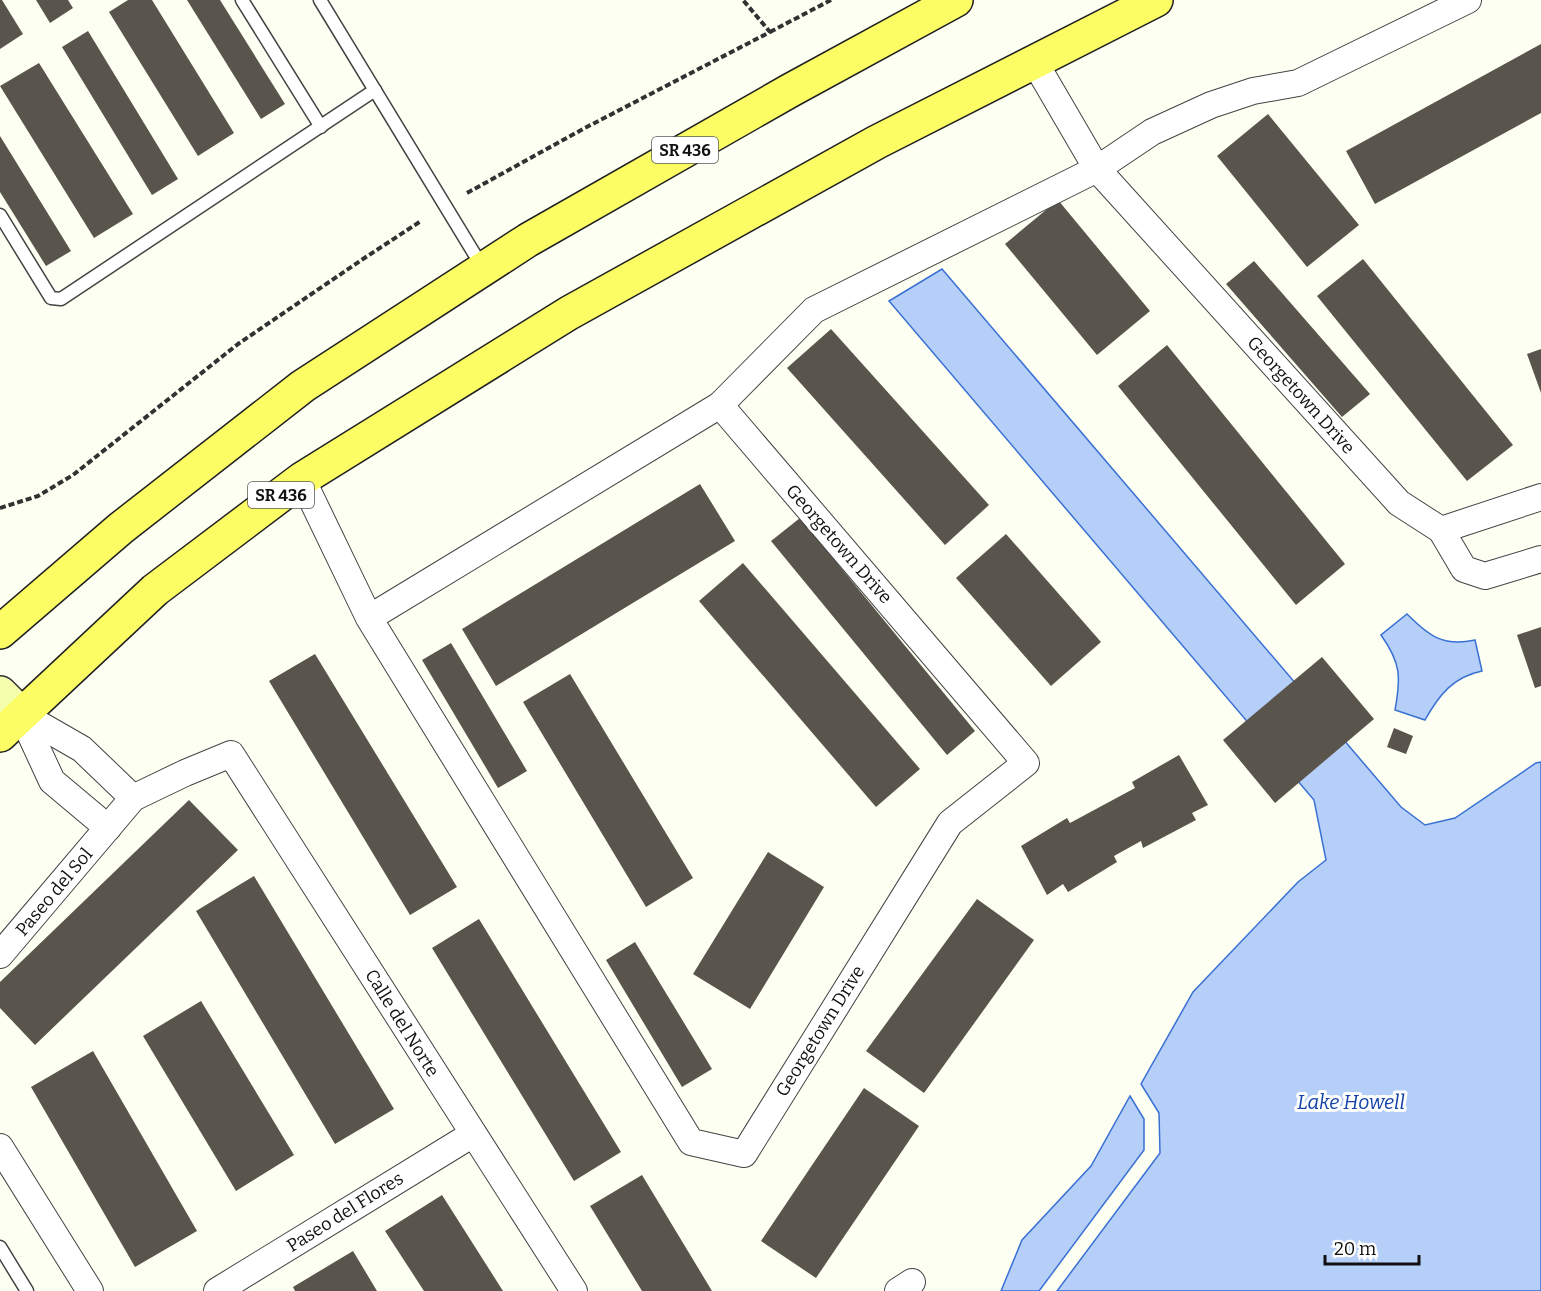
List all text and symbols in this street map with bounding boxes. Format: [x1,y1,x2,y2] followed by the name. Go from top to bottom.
[652,137,718,163] road number: SR 436
[1242,332,1360,458] street label: Georgetown Drive
[781,480,897,608] street label: Georgetown Drive
[248,482,314,508] road number: SR 436
[11,844,97,940] street label: Paseo del Sol
[771,961,869,1101] street label: Georgetown Drive
[360,965,444,1081] street label: Calle del Norte
[1297,1090,1405,1114] water label: Lake Howell
[283,1167,407,1257] street label: Paseo del Flores
[1325,1228,1420,1266] scale bar
[1334,1238,1376,1260] text: 20 m

